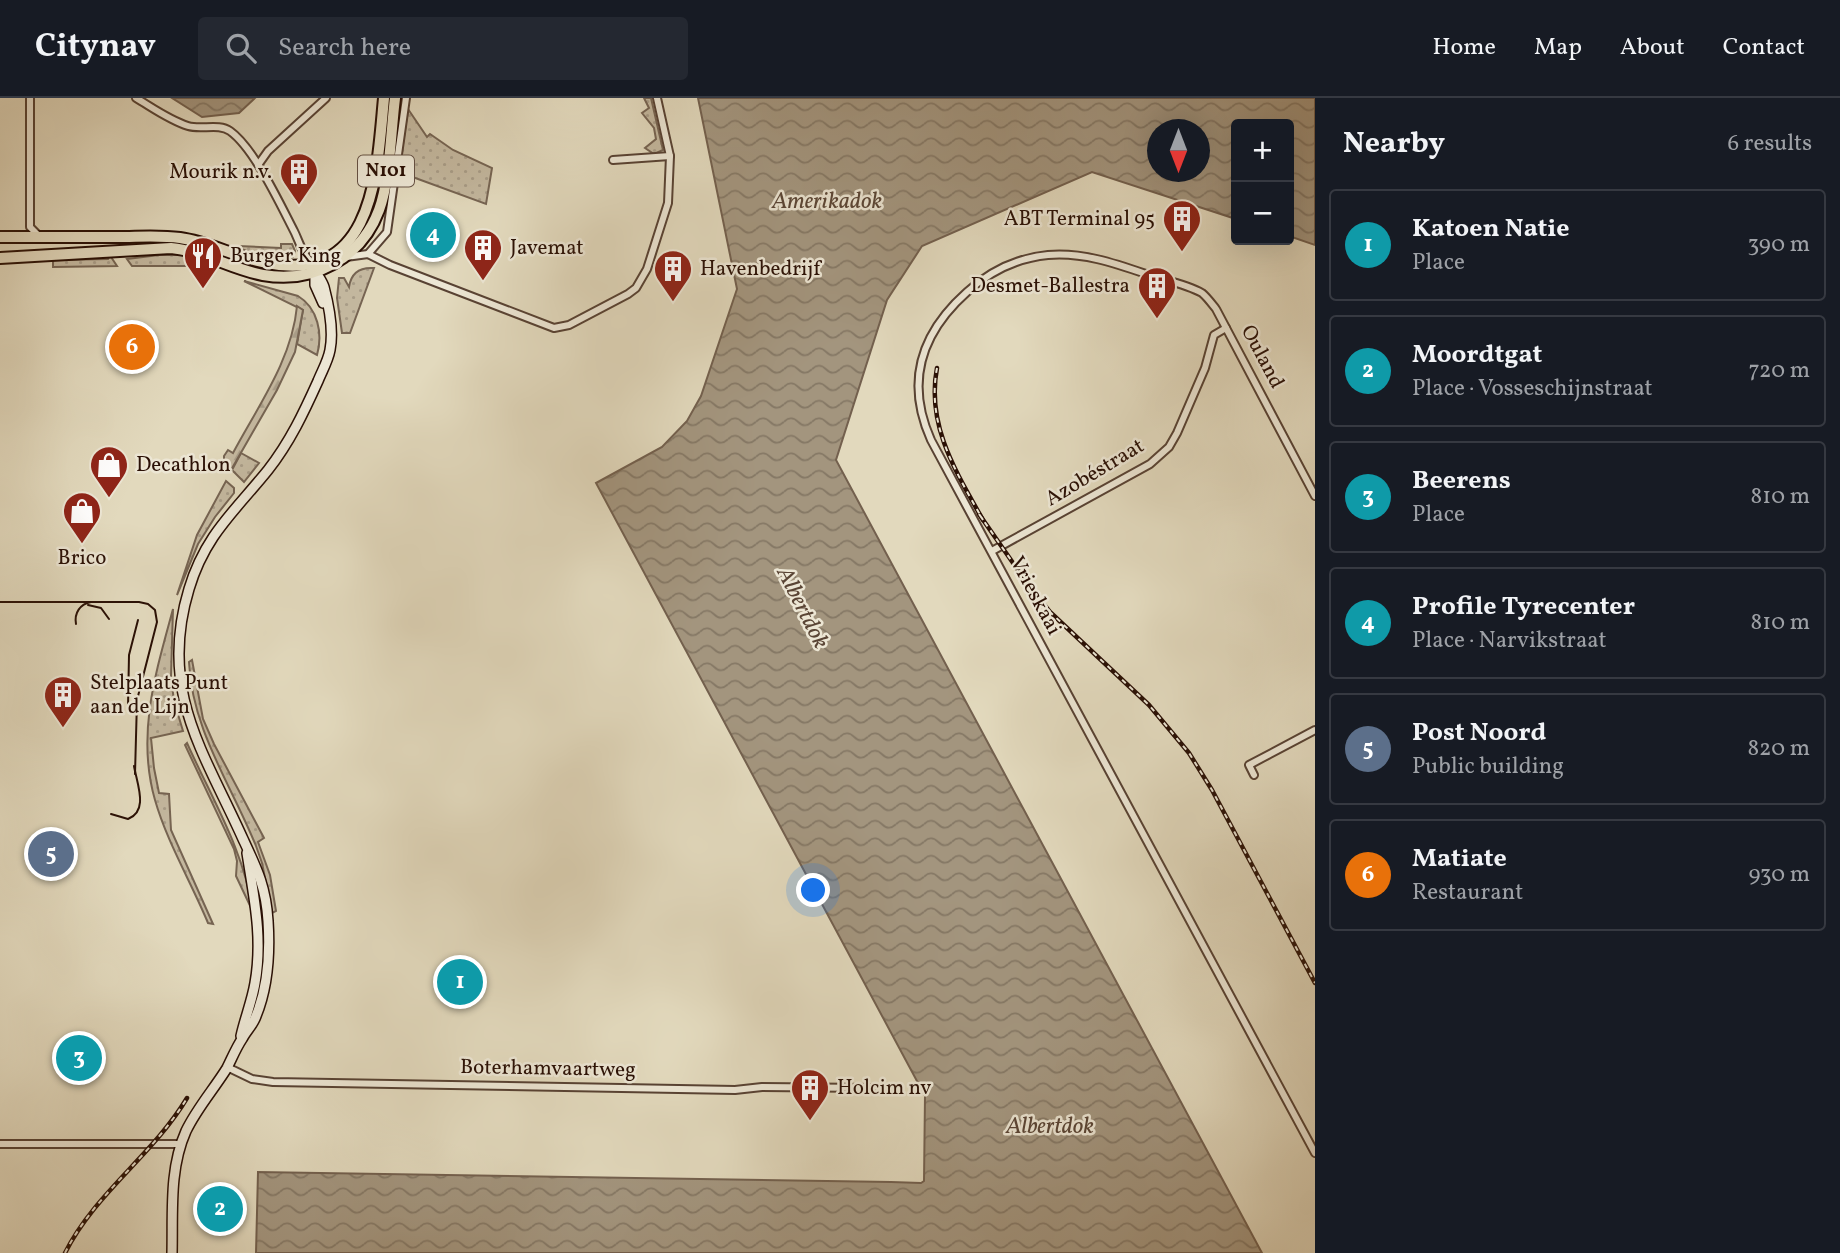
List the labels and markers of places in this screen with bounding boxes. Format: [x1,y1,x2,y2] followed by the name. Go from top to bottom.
[278,151,320,206] building icon: Mourik n.v.
[169,158,272,187] place label: Mourik n.v.
[1161,198,1203,253] building icon: ABT Terminal 95
[1004,205,1155,234] place label: ABT Terminal 95
[410,209,456,261] pin: 4
[462,227,504,282] building icon: Javemat
[510,234,584,263] place label: Javemat
[182,235,224,290] restaurant icon: Burger King
[230,242,341,271] place label: Burger King
[652,248,694,303] building icon: Havenbedrijf
[700,255,822,284] place label: Havenbedrijf
[1136,265,1178,320] building icon: Desmet-Ballestra
[970,272,1130,301] place label: Desmet-Ballestra
[109,321,155,373] pin: 6
[88,444,130,499] shop icon: Decathlon
[136,451,231,480] place label: Decathlon
[61,490,103,545] shop icon: Brico
[58,544,106,573] place label: Brico
[90,669,228,722] place label: Stelplaats Punt aan de Lijn
[42,674,84,729] building icon: Stelplaats Punt aan de Lijn
[28,828,74,880] pin: 5
[437,956,483,1008] pin: 1
[56,1032,102,1084] pin: 3
[789,1067,831,1122] building icon: Holcim nv
[837,1074,931,1103] place label: Holcim nv
[197,1183,243,1235] pin: 2

